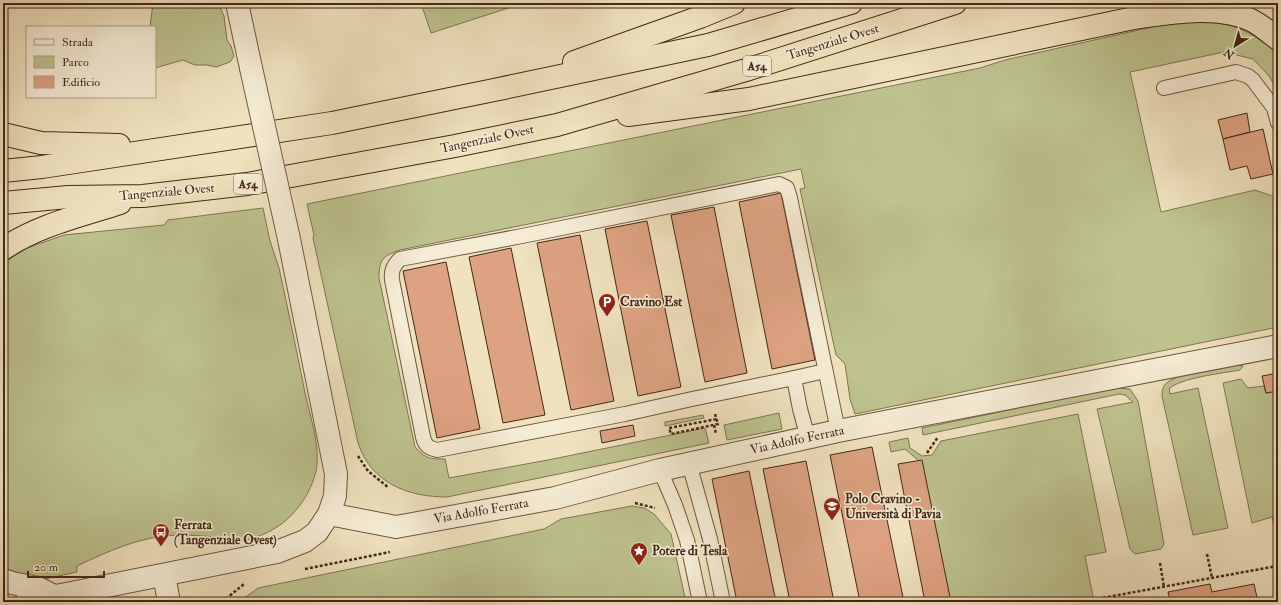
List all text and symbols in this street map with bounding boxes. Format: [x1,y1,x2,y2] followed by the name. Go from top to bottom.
[785,20,881,64] street label: Tangenziale Ovest
[26,26,156,98] legend
[1215,26,1255,66] north arrow
[62,35,94,50] text: Strada
[1221,45,1238,62] text: N
[62,55,89,70] text: Parco
[743,56,771,76] road number: A54
[62,75,100,90] text: Edificio
[439,121,535,157] street label: Tangenziale Ovest
[234,174,262,194] road number: A54
[119,180,215,204] street label: Tangenziale Ovest
[597,292,617,317] parking icon: Cravino Est
[620,294,683,310] place label: Cravino Est
[748,422,846,458] street label: Via Adolfo Ferrata
[845,491,942,522] place label: Polo Cravino - Università di Pavia
[432,495,530,527] street label: Via Adolfo Ferrata
[822,496,842,521] school or university icon: Polo Cravino - Università di Pavia
[174,517,277,549] place label: Ferrata (Tangenziale Ovest)
[151,522,171,547] bus stop icon: Ferrata (Tangenziale Ovest)
[629,541,649,566] place icon: Potere di Tesla
[652,543,728,559] place label: Potere di Tesla
[28,553,104,579] scale bar
[34,560,59,575] text: 20 m

